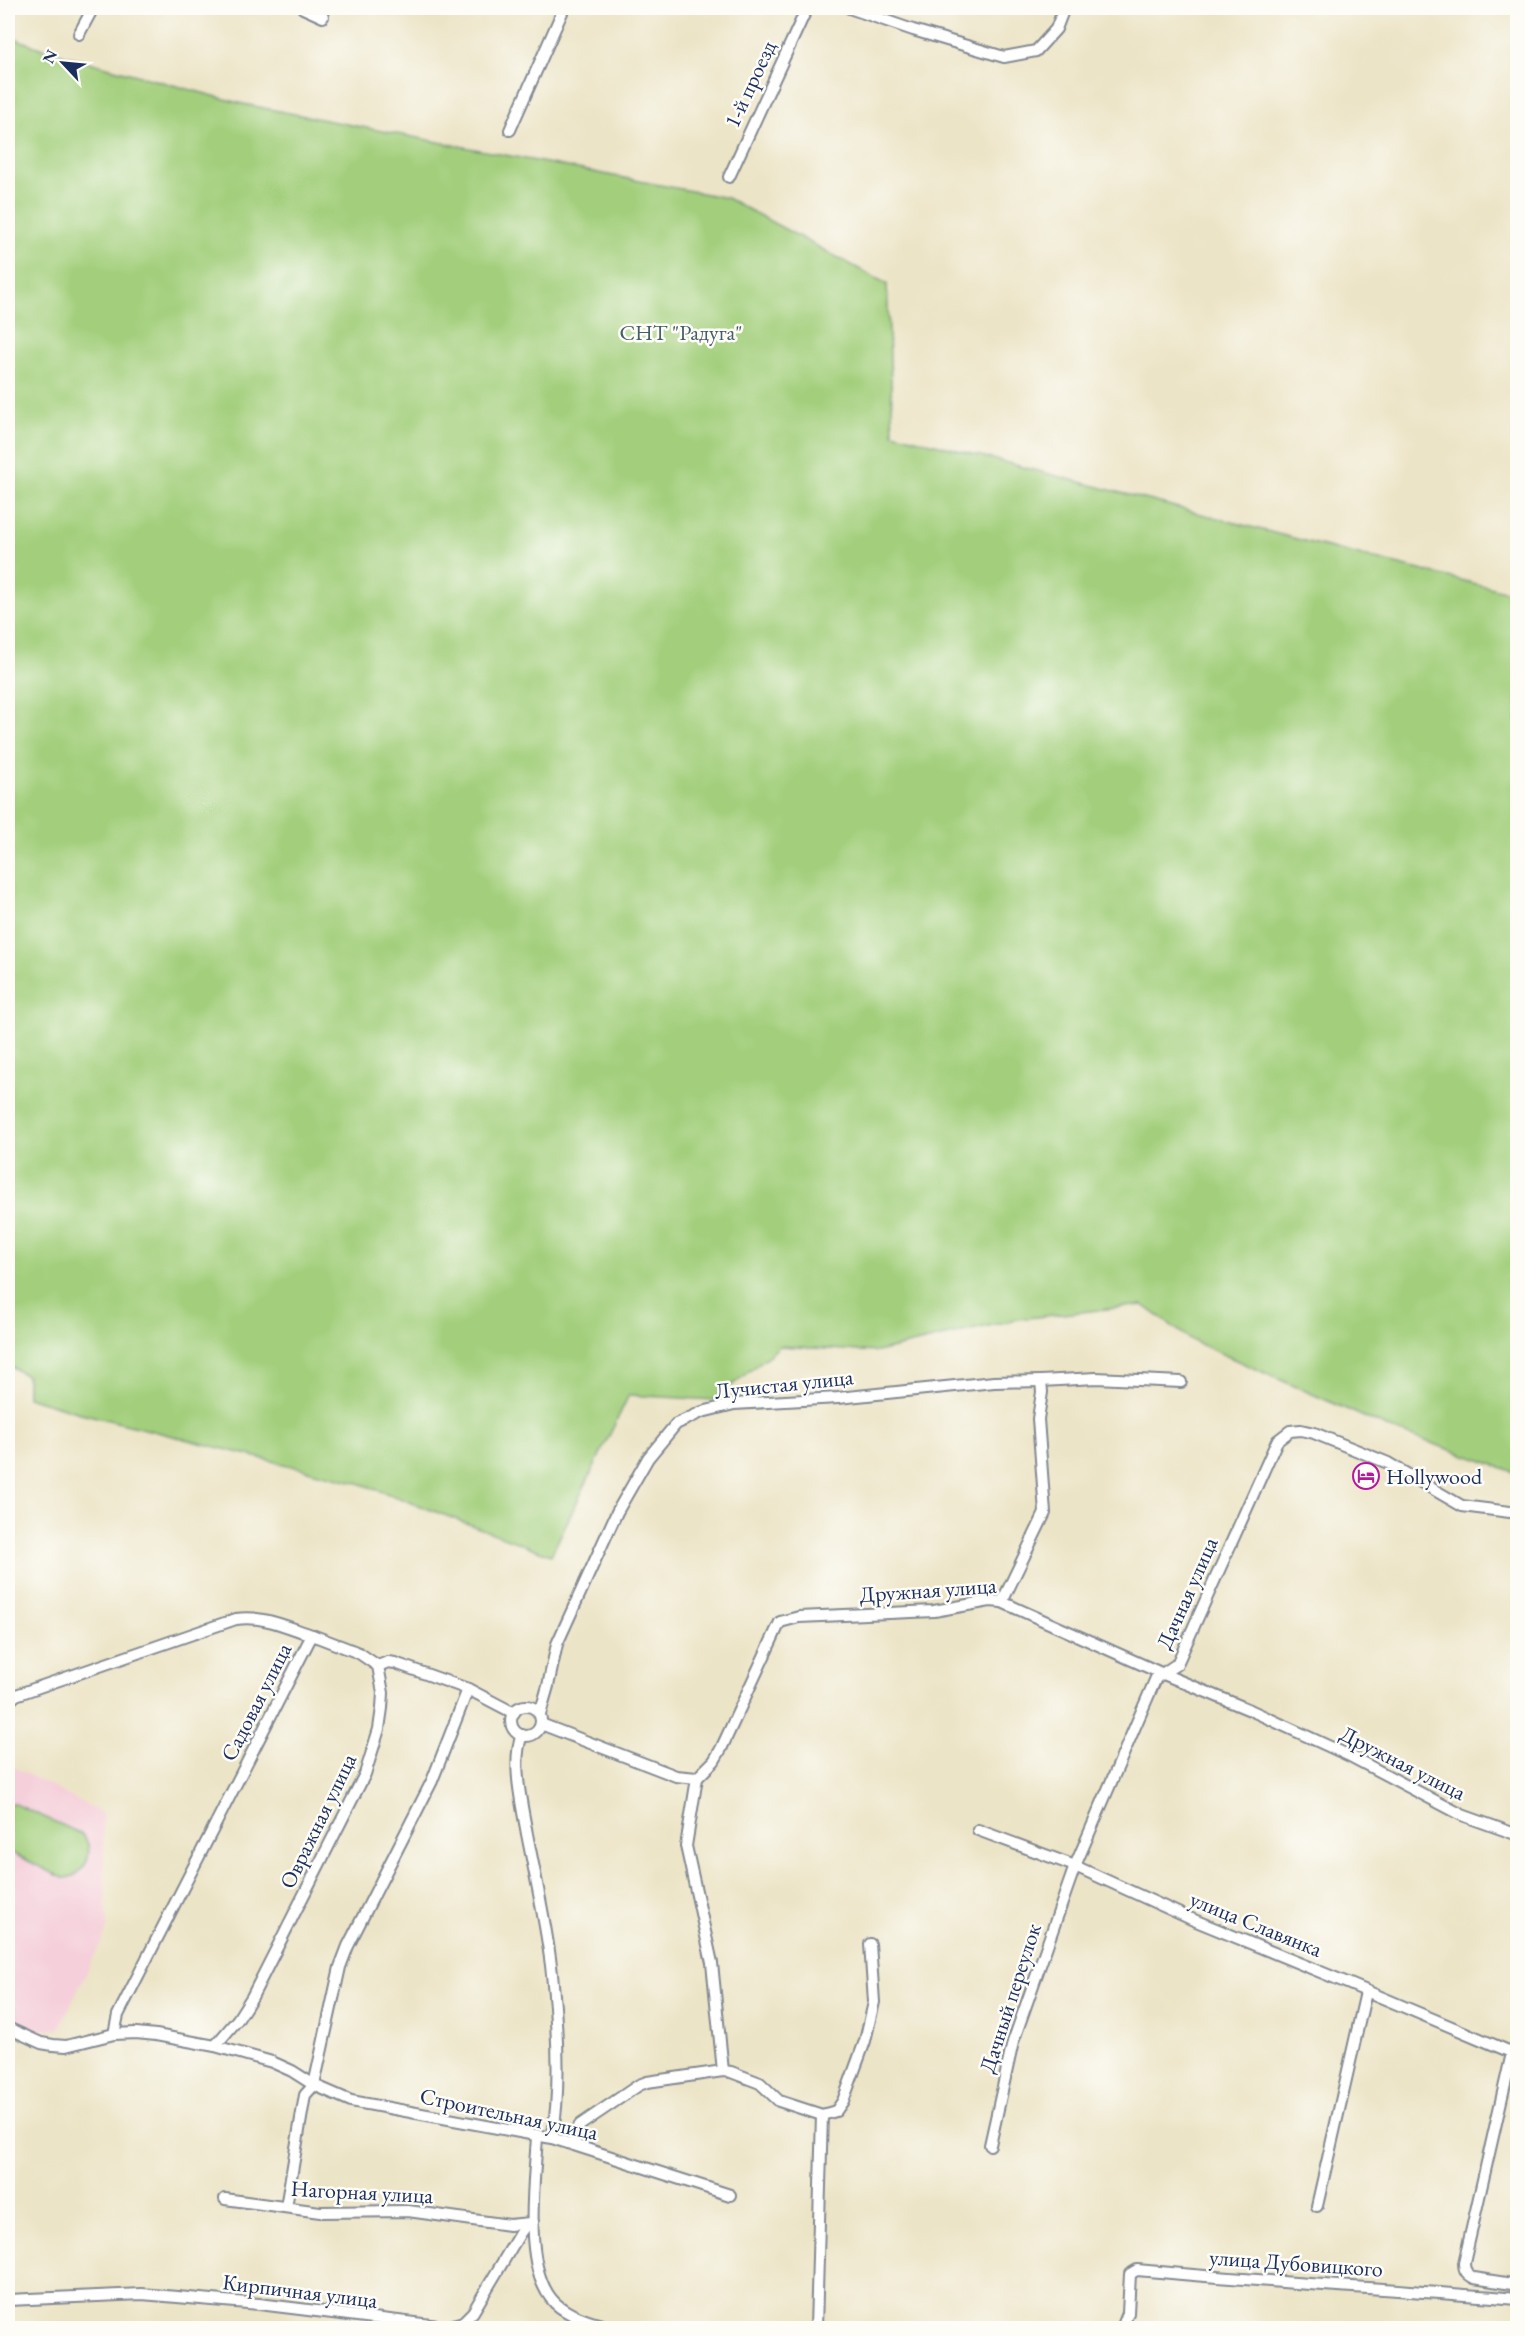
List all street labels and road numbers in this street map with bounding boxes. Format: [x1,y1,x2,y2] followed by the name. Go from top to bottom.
[717,36,783,132] street label: 1-й проезд
[713,1362,855,1406] street label: Лучистая улица
[1149,1532,1225,1654] street label: Дачная улица
[859,1571,998,1609] street label: Дружная улица
[214,1638,298,1766] street label: Садовая улица
[1335,1719,1471,1807] street label: Дружная улица
[273,1748,363,1893] street label: Овражная улица
[1186,1884,1327,1964] street label: улица Славянка
[972,1919,1048,2076] street label: Дачный переулок
[417,2081,601,2147] street label: Строительная улица
[290,2174,434,2210] street label: Нагорная улица
[1208,2242,1384,2284] street label: улица Дубовицкого
[221,2267,379,2315] street label: Кирпичная улица

